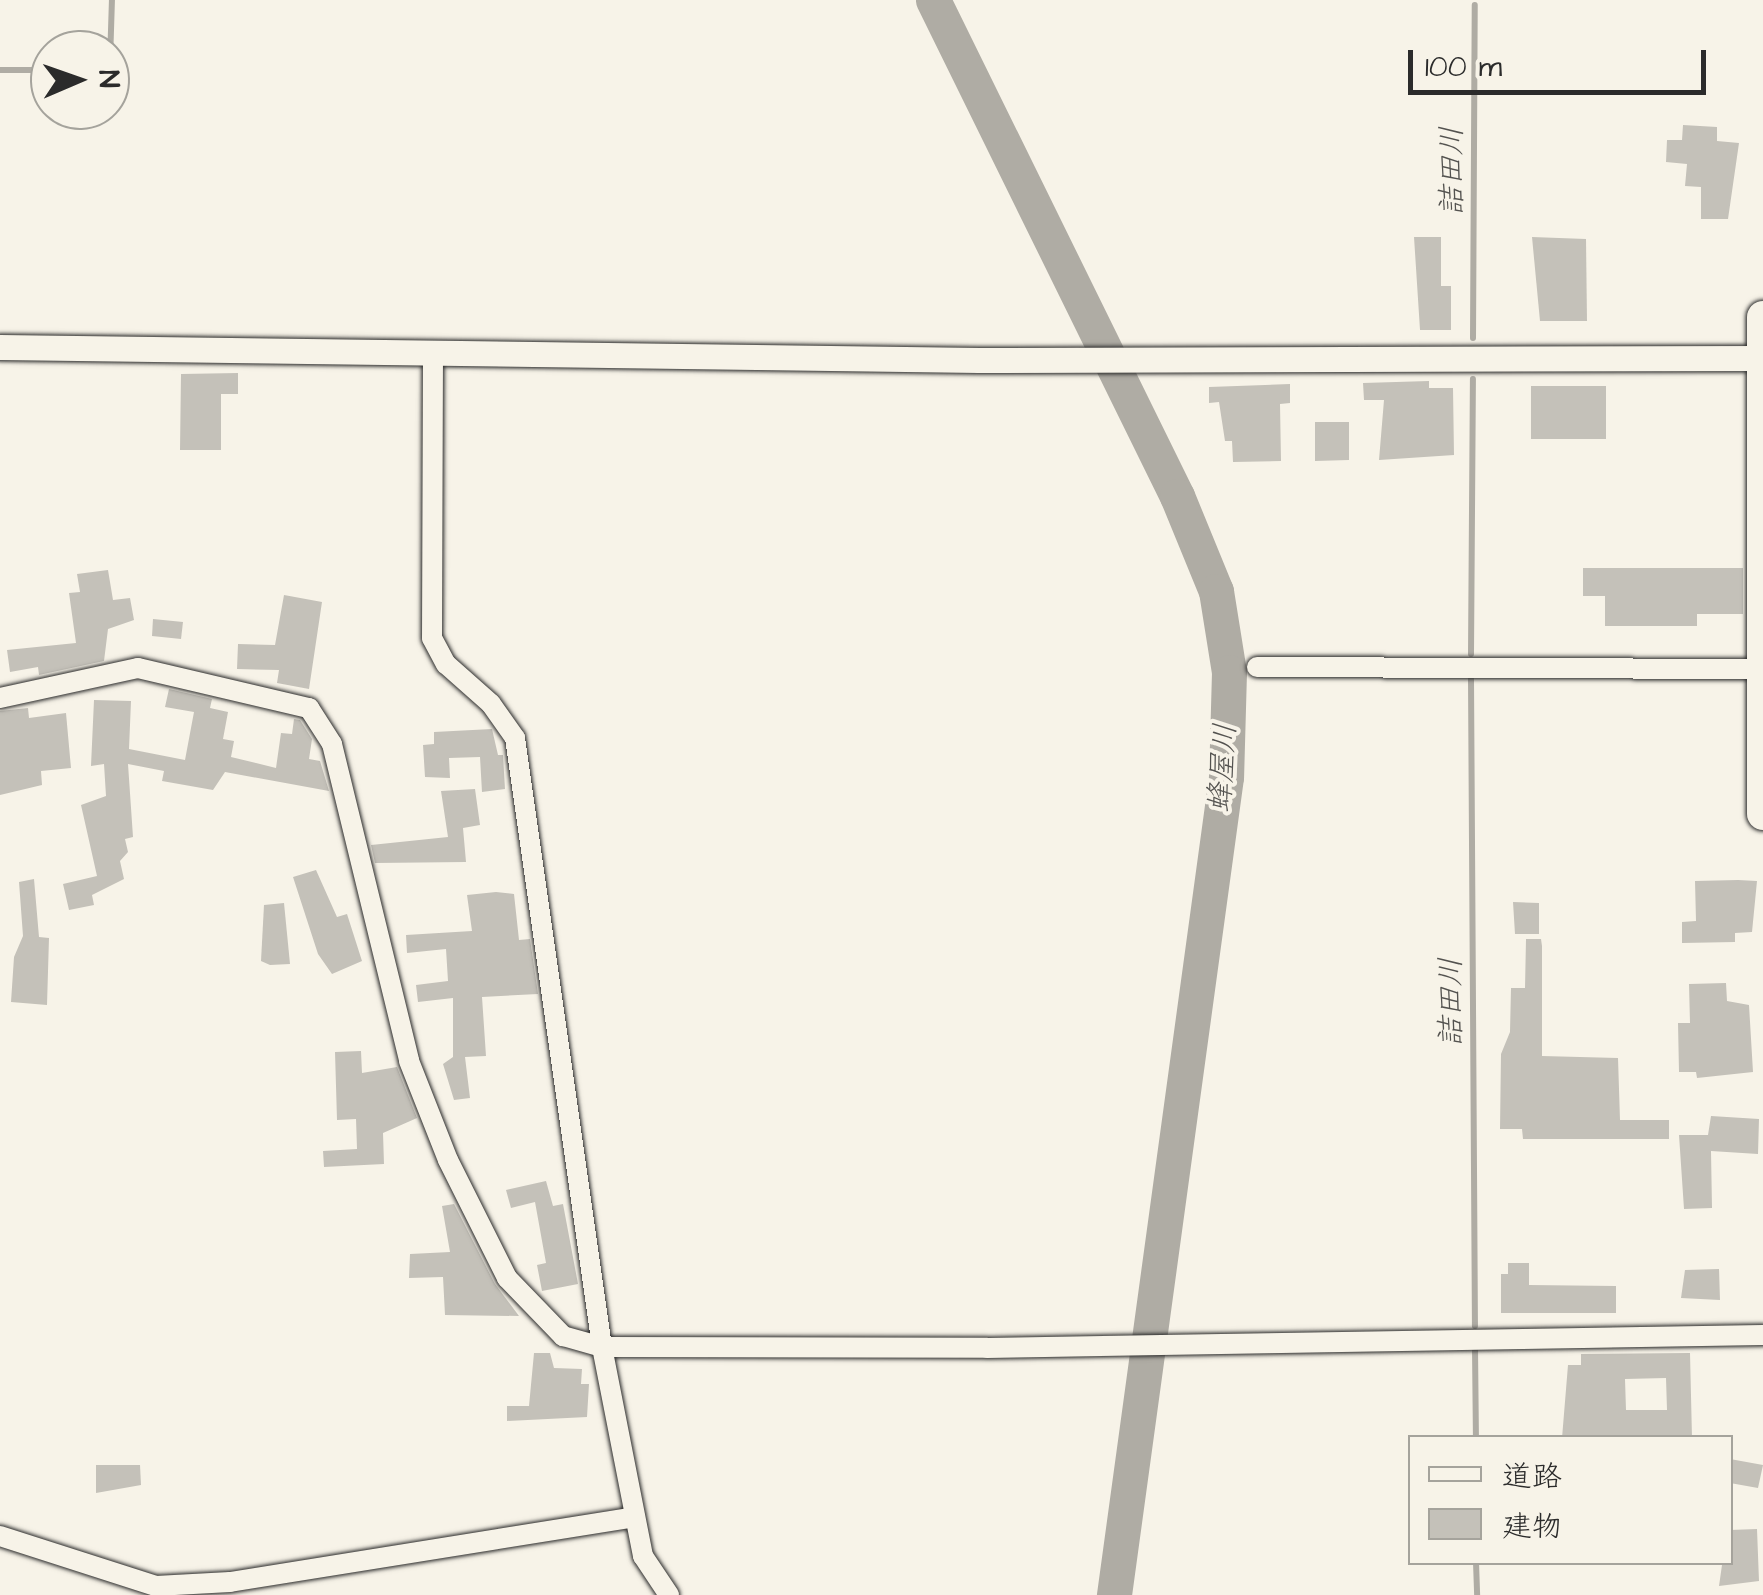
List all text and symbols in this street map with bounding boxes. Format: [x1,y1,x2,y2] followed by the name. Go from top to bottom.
[30,30,130,130] north arrow
[1413,30,1710,92] scale bar
[1425,46,1502,88] text: 100 m
[89,70,128,88] text: N
[1434,126,1470,216] water label: 詰田川
[1202,722,1244,814] water label: 蜂屋川
[1433,957,1469,1047] water label: 詰田川
[1408,1435,1733,1565] legend
[1502,1456,1562,1498] text: 道路
[1502,1506,1562,1548] text: 建物

